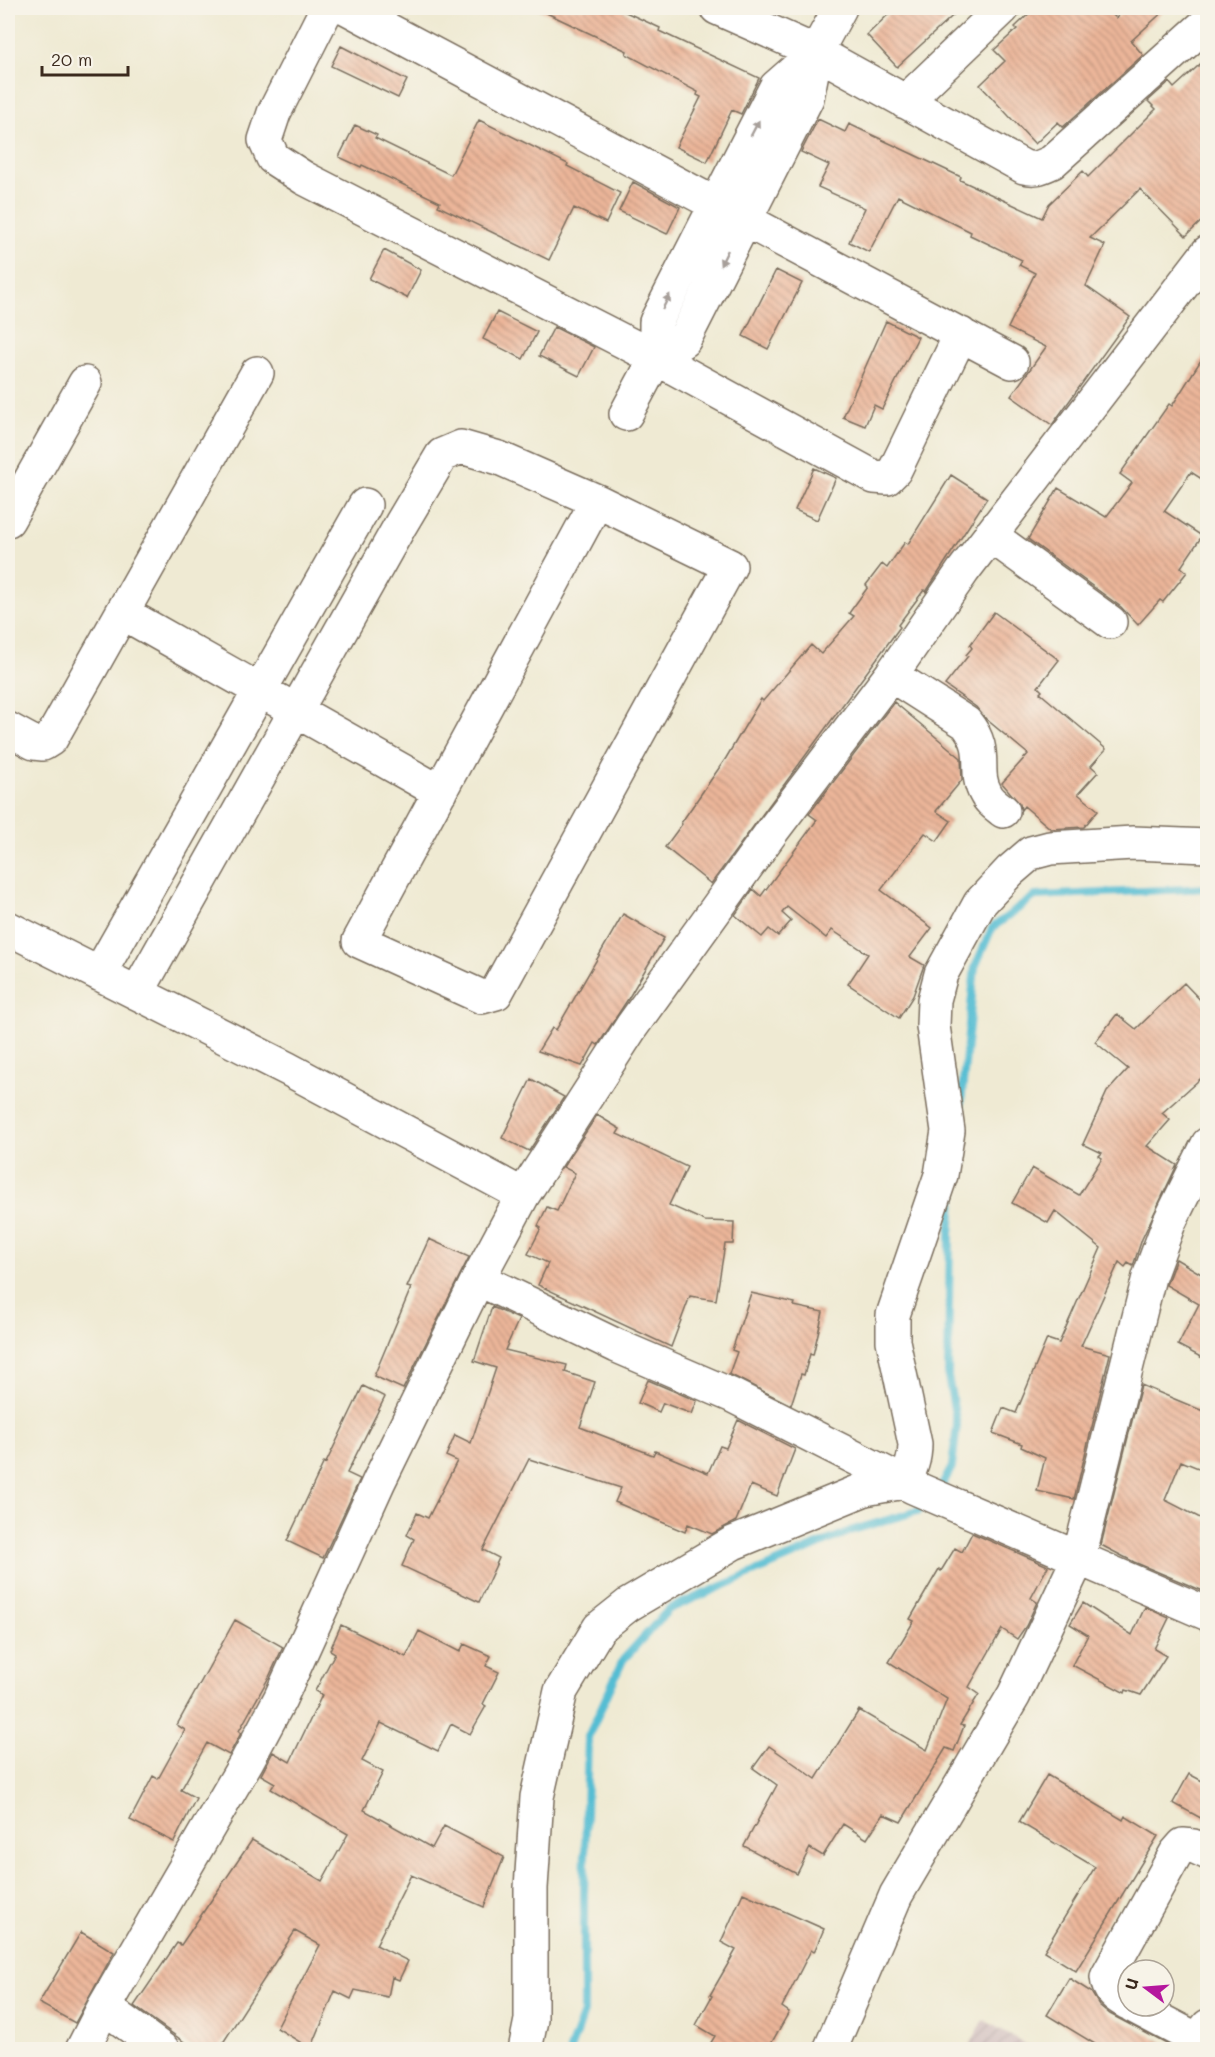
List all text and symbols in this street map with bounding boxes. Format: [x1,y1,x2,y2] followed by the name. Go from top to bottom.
[42,39,128,77] scale bar
[51,47,92,71] text: 20 m
[750,119,760,136] one-way arrow
[720,249,729,266] one-way arrow
[662,293,671,310] one-way arrow
[1116,1958,1176,2018] north arrow
[1119,1975,1143,1992] text: U

